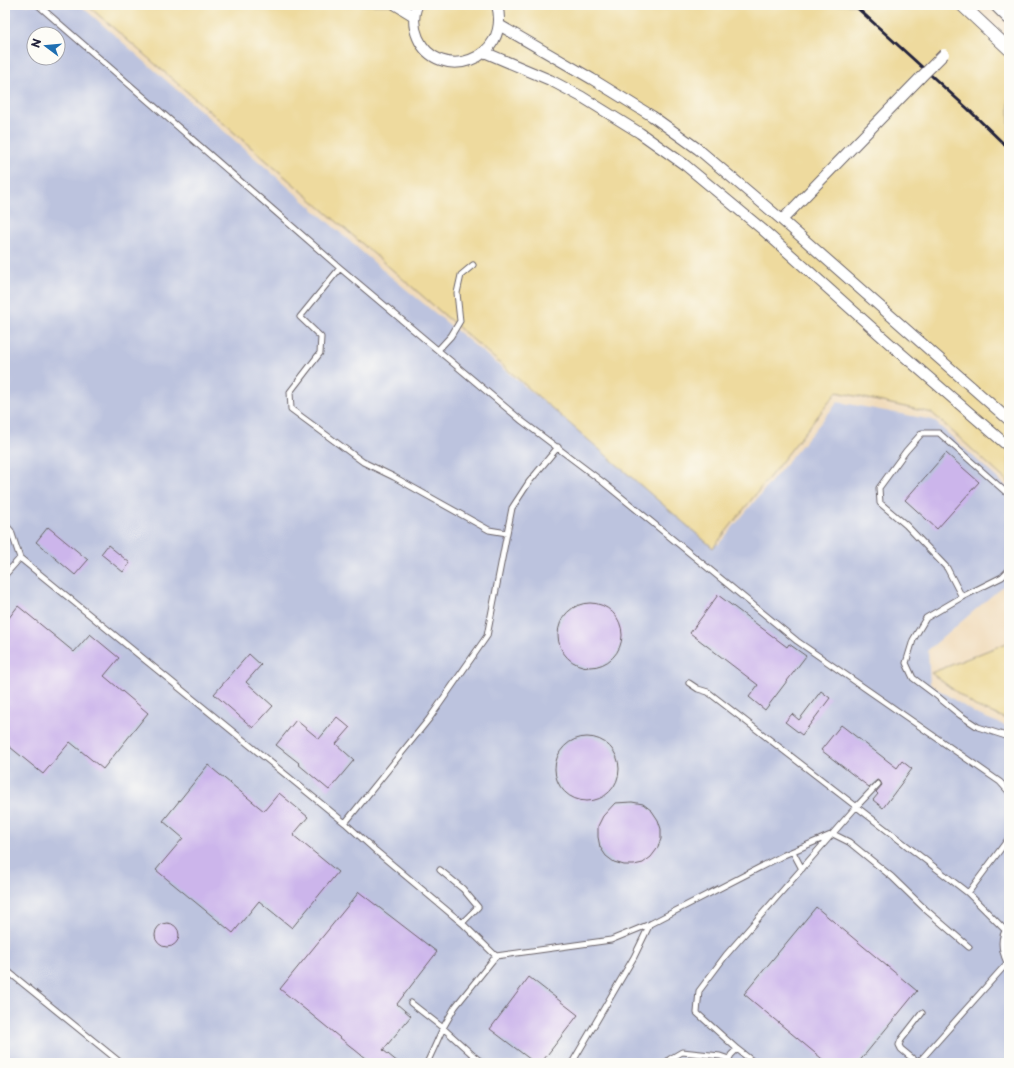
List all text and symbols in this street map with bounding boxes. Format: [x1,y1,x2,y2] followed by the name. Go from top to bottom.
[26,26,66,66] north arrow
[27,36,45,50] text: N

